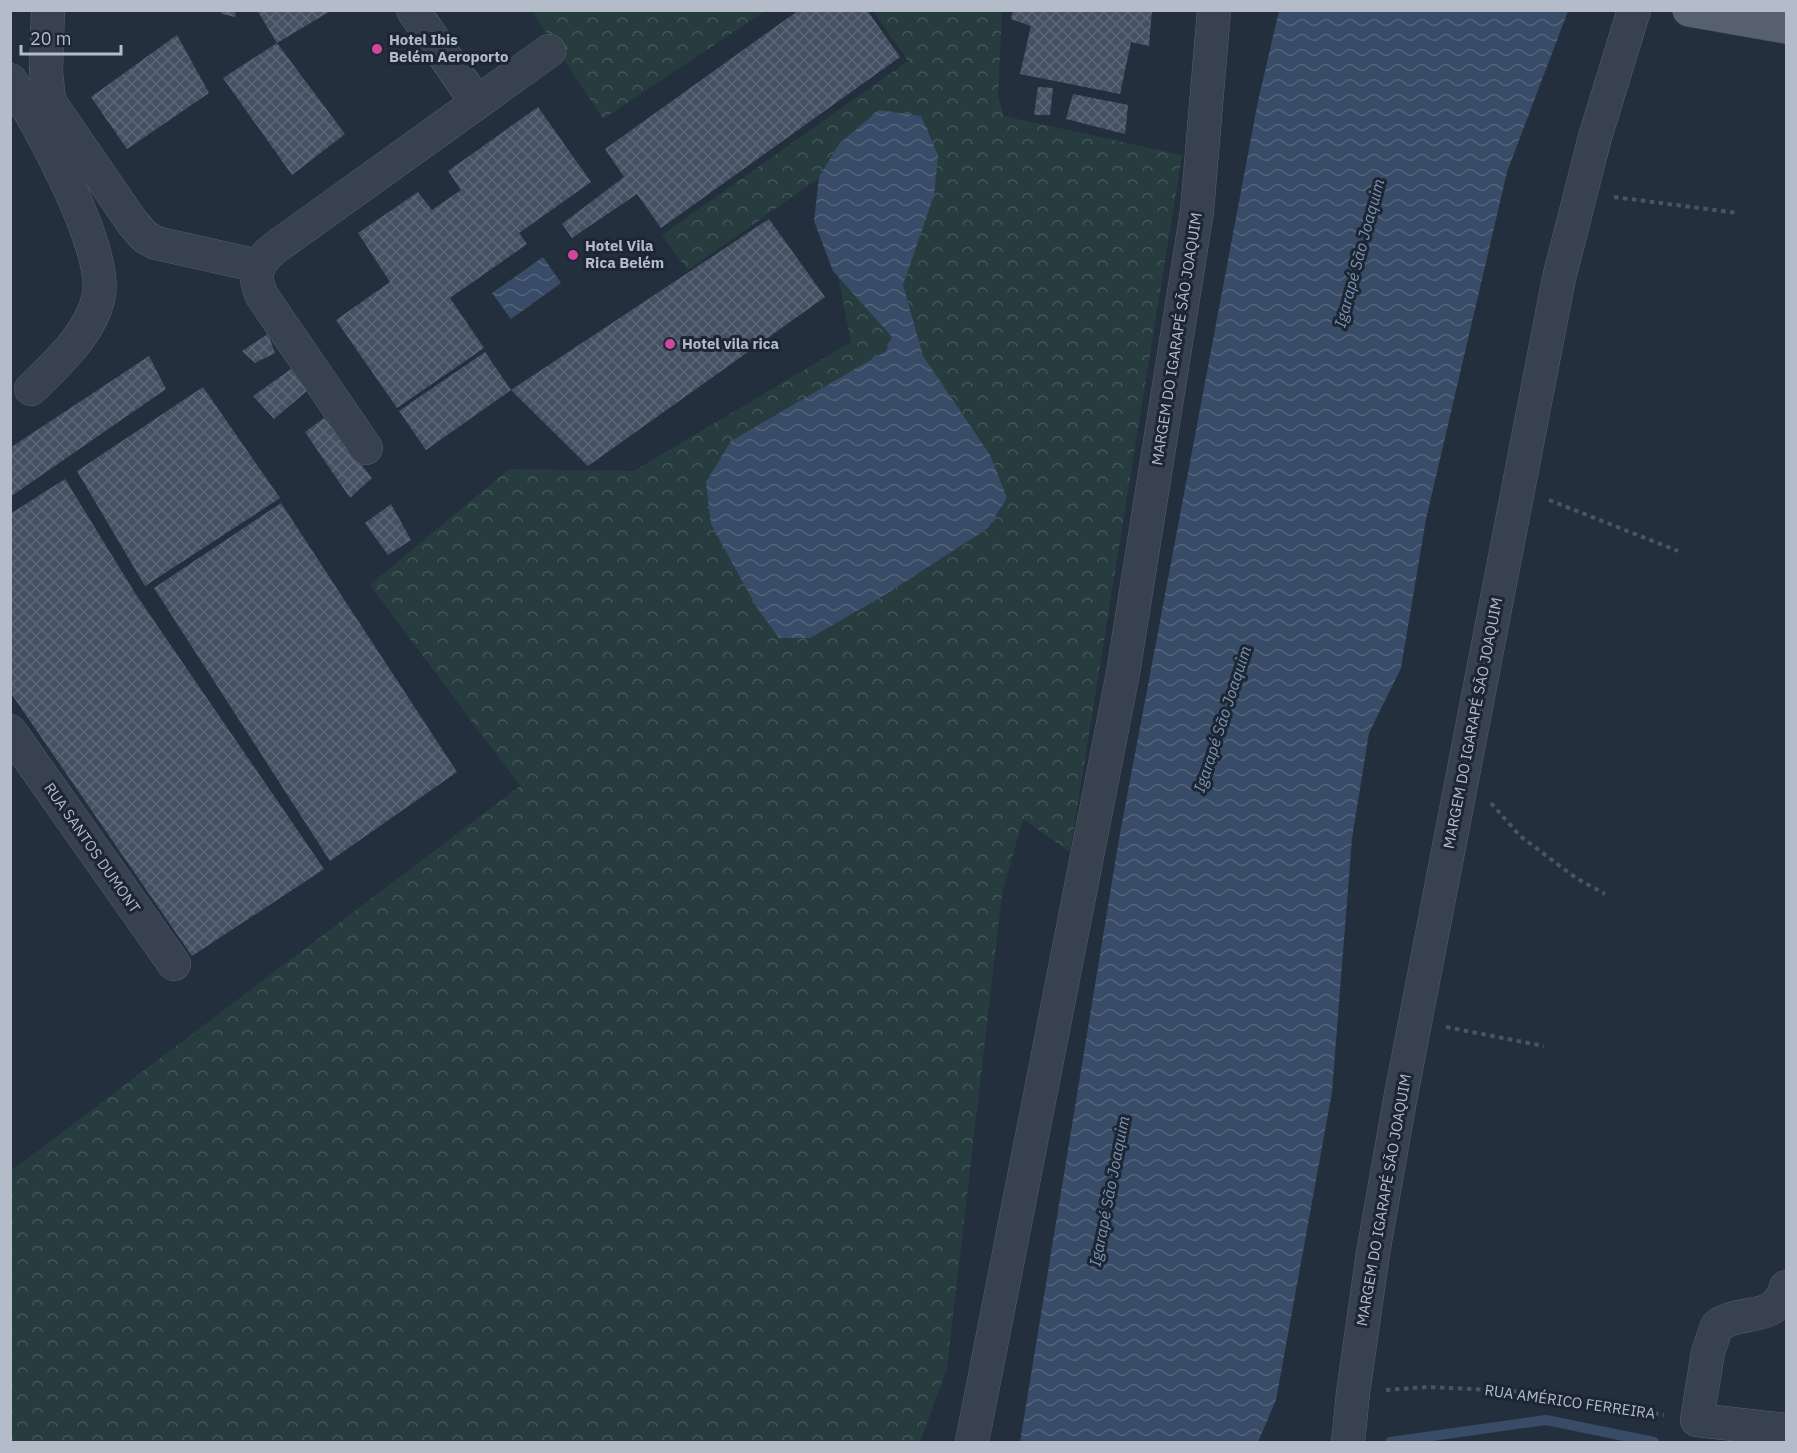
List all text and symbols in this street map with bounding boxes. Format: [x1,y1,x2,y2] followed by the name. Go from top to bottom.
[21,18,122,56] scale bar
[30,27,72,50] text: 20 m
[389,30,508,66] place label: Hotel Ibis Belém Aeroporto
[370,42,384,56] marker: Hotel Ibis Belém Aeroporto
[1330,177,1388,329] water label: Igarapé São Joaquim
[1147,211,1206,467] street label: MARGEM DO IGARAPÉ SÃO JOAQUIM
[585,236,664,272] place label: Hotel Vila Rica Belém
[566,248,580,262] marker: Hotel Vila Rica Belém
[682,334,780,353] place label: Hotel vila rica
[663,337,677,351] marker: Hotel vila rica
[1439,596,1506,850] street label: MARGEM DO IGARAPÉ SÃO JOAQUIM
[1189,643,1255,795] water label: Igarapé São Joaquim
[40,779,145,917] street label: RUA SANTOS DUMONT
[1352,1072,1415,1327] street label: MARGEM DO IGARAPÉ SÃO JOAQUIM
[1085,1114,1133,1268] water label: Igarapé São Joaquim
[1483,1380,1657,1423] street label: RUA AMÉRICO FERREIRA

